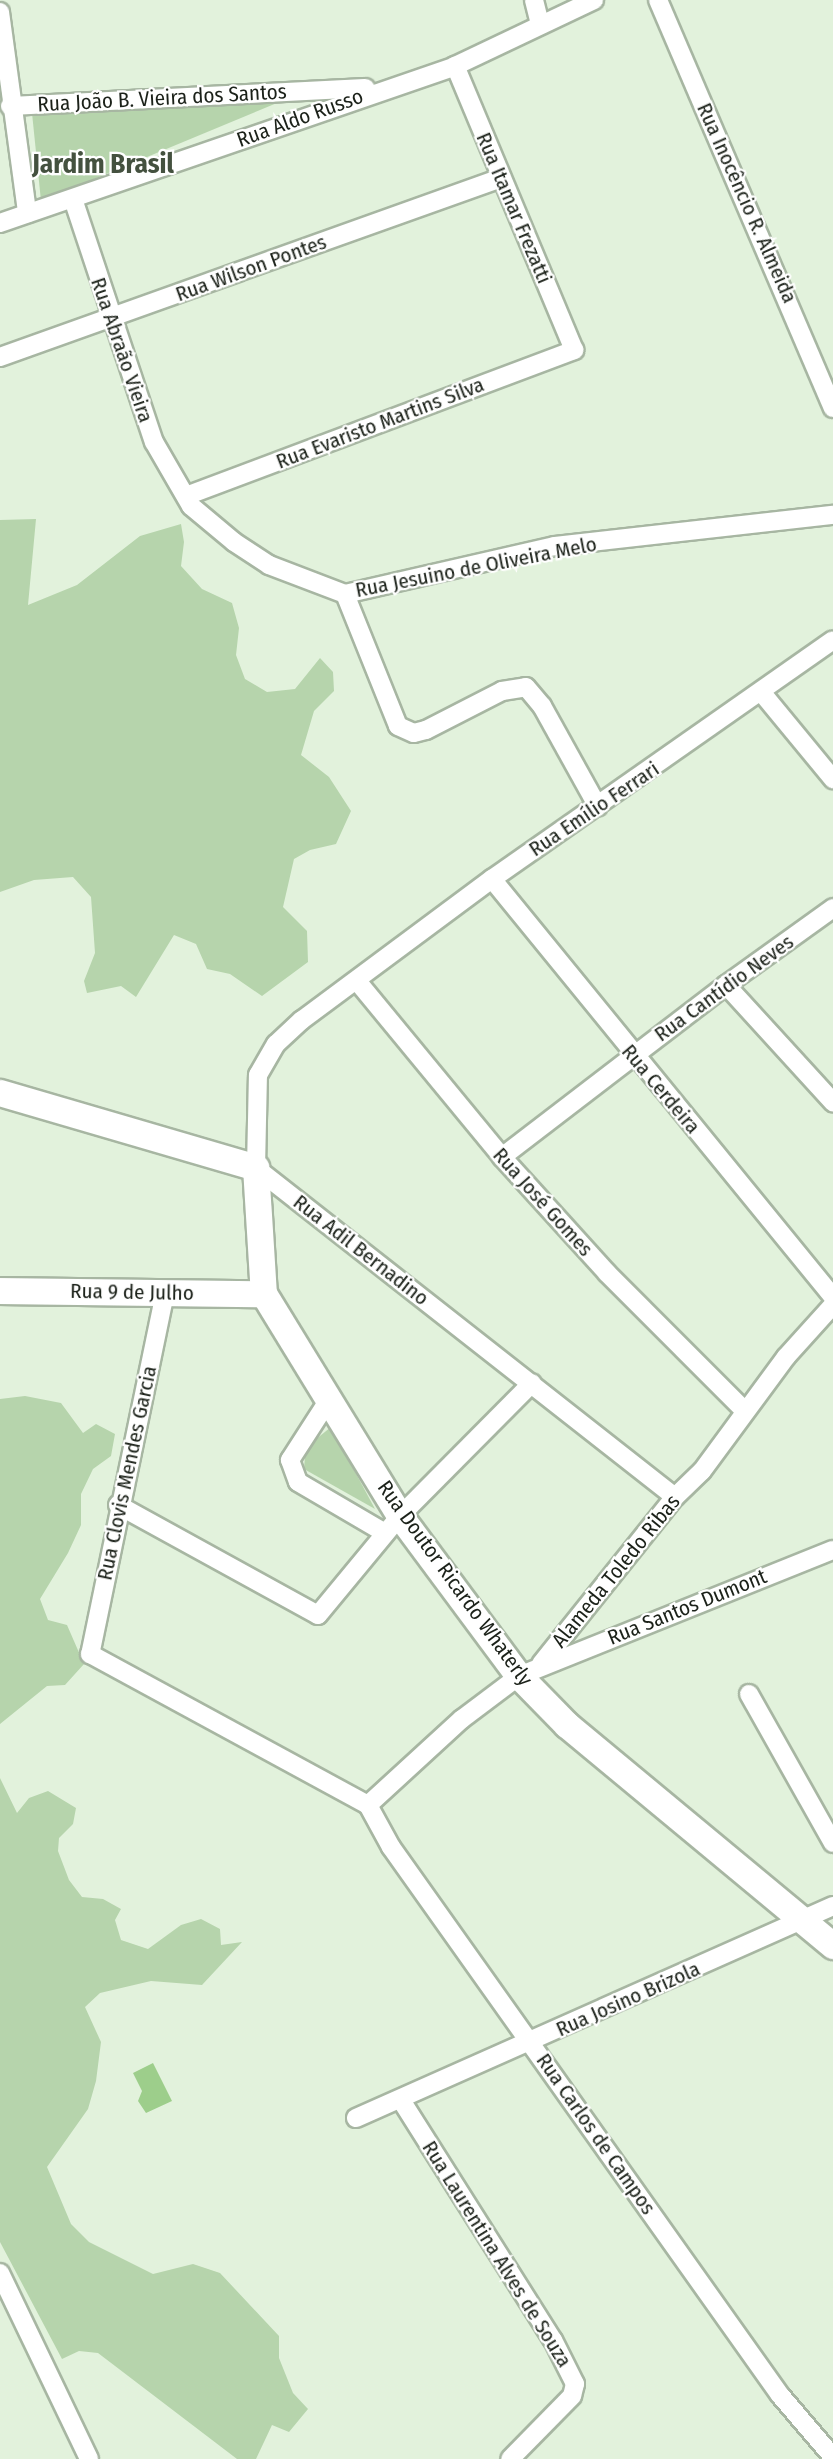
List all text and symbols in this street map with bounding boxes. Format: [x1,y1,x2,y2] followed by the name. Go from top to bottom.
[37,79,287,117] street label: Rua João B. Vieira dos Santos
[233,83,367,153] street label: Rua Aldo Russo
[691,99,803,307] street label: Rua Inocêncio R. Almeida
[471,129,557,287] street label: Rua Itamar Frezatti
[32,149,174,181] district label: Jardim Brasil
[172,229,330,307] street label: Rua Wilson Pontes
[85,274,159,426] street label: Rua Abraão Vieira
[273,372,487,474] street label: Rua Evaristo Martins Silva
[353,531,599,603] street label: Rua Jesuino de Oliveira Melo
[524,756,664,862] street label: Rua Emílio Ferrari
[650,929,798,1047] street label: Rua Cantídio Neves
[616,1039,706,1139] street label: Rua Cerdeira
[488,1143,598,1261] street label: Rua José Gomes
[288,1189,434,1311] street label: Rua Adil Bernadino
[70,1278,194,1306] street label: Rua 9 de Julho
[92,1363,162,1583] street label: Rua Clovis Mendes Garcia
[372,1475,538,1691] street label: Rua Doutor Ricardo Whaterly
[547,1490,685,1652] street label: Alameda Toledo Ribas
[604,1564,770,1650] street label: Rua Santos Dumont
[552,1956,704,2042] street label: Rua Josino Brizola
[531,2049,661,2219] street label: Rua Carlos de Campos
[417,2136,577,2372] street label: Rua Laurentina Alves de Souza

